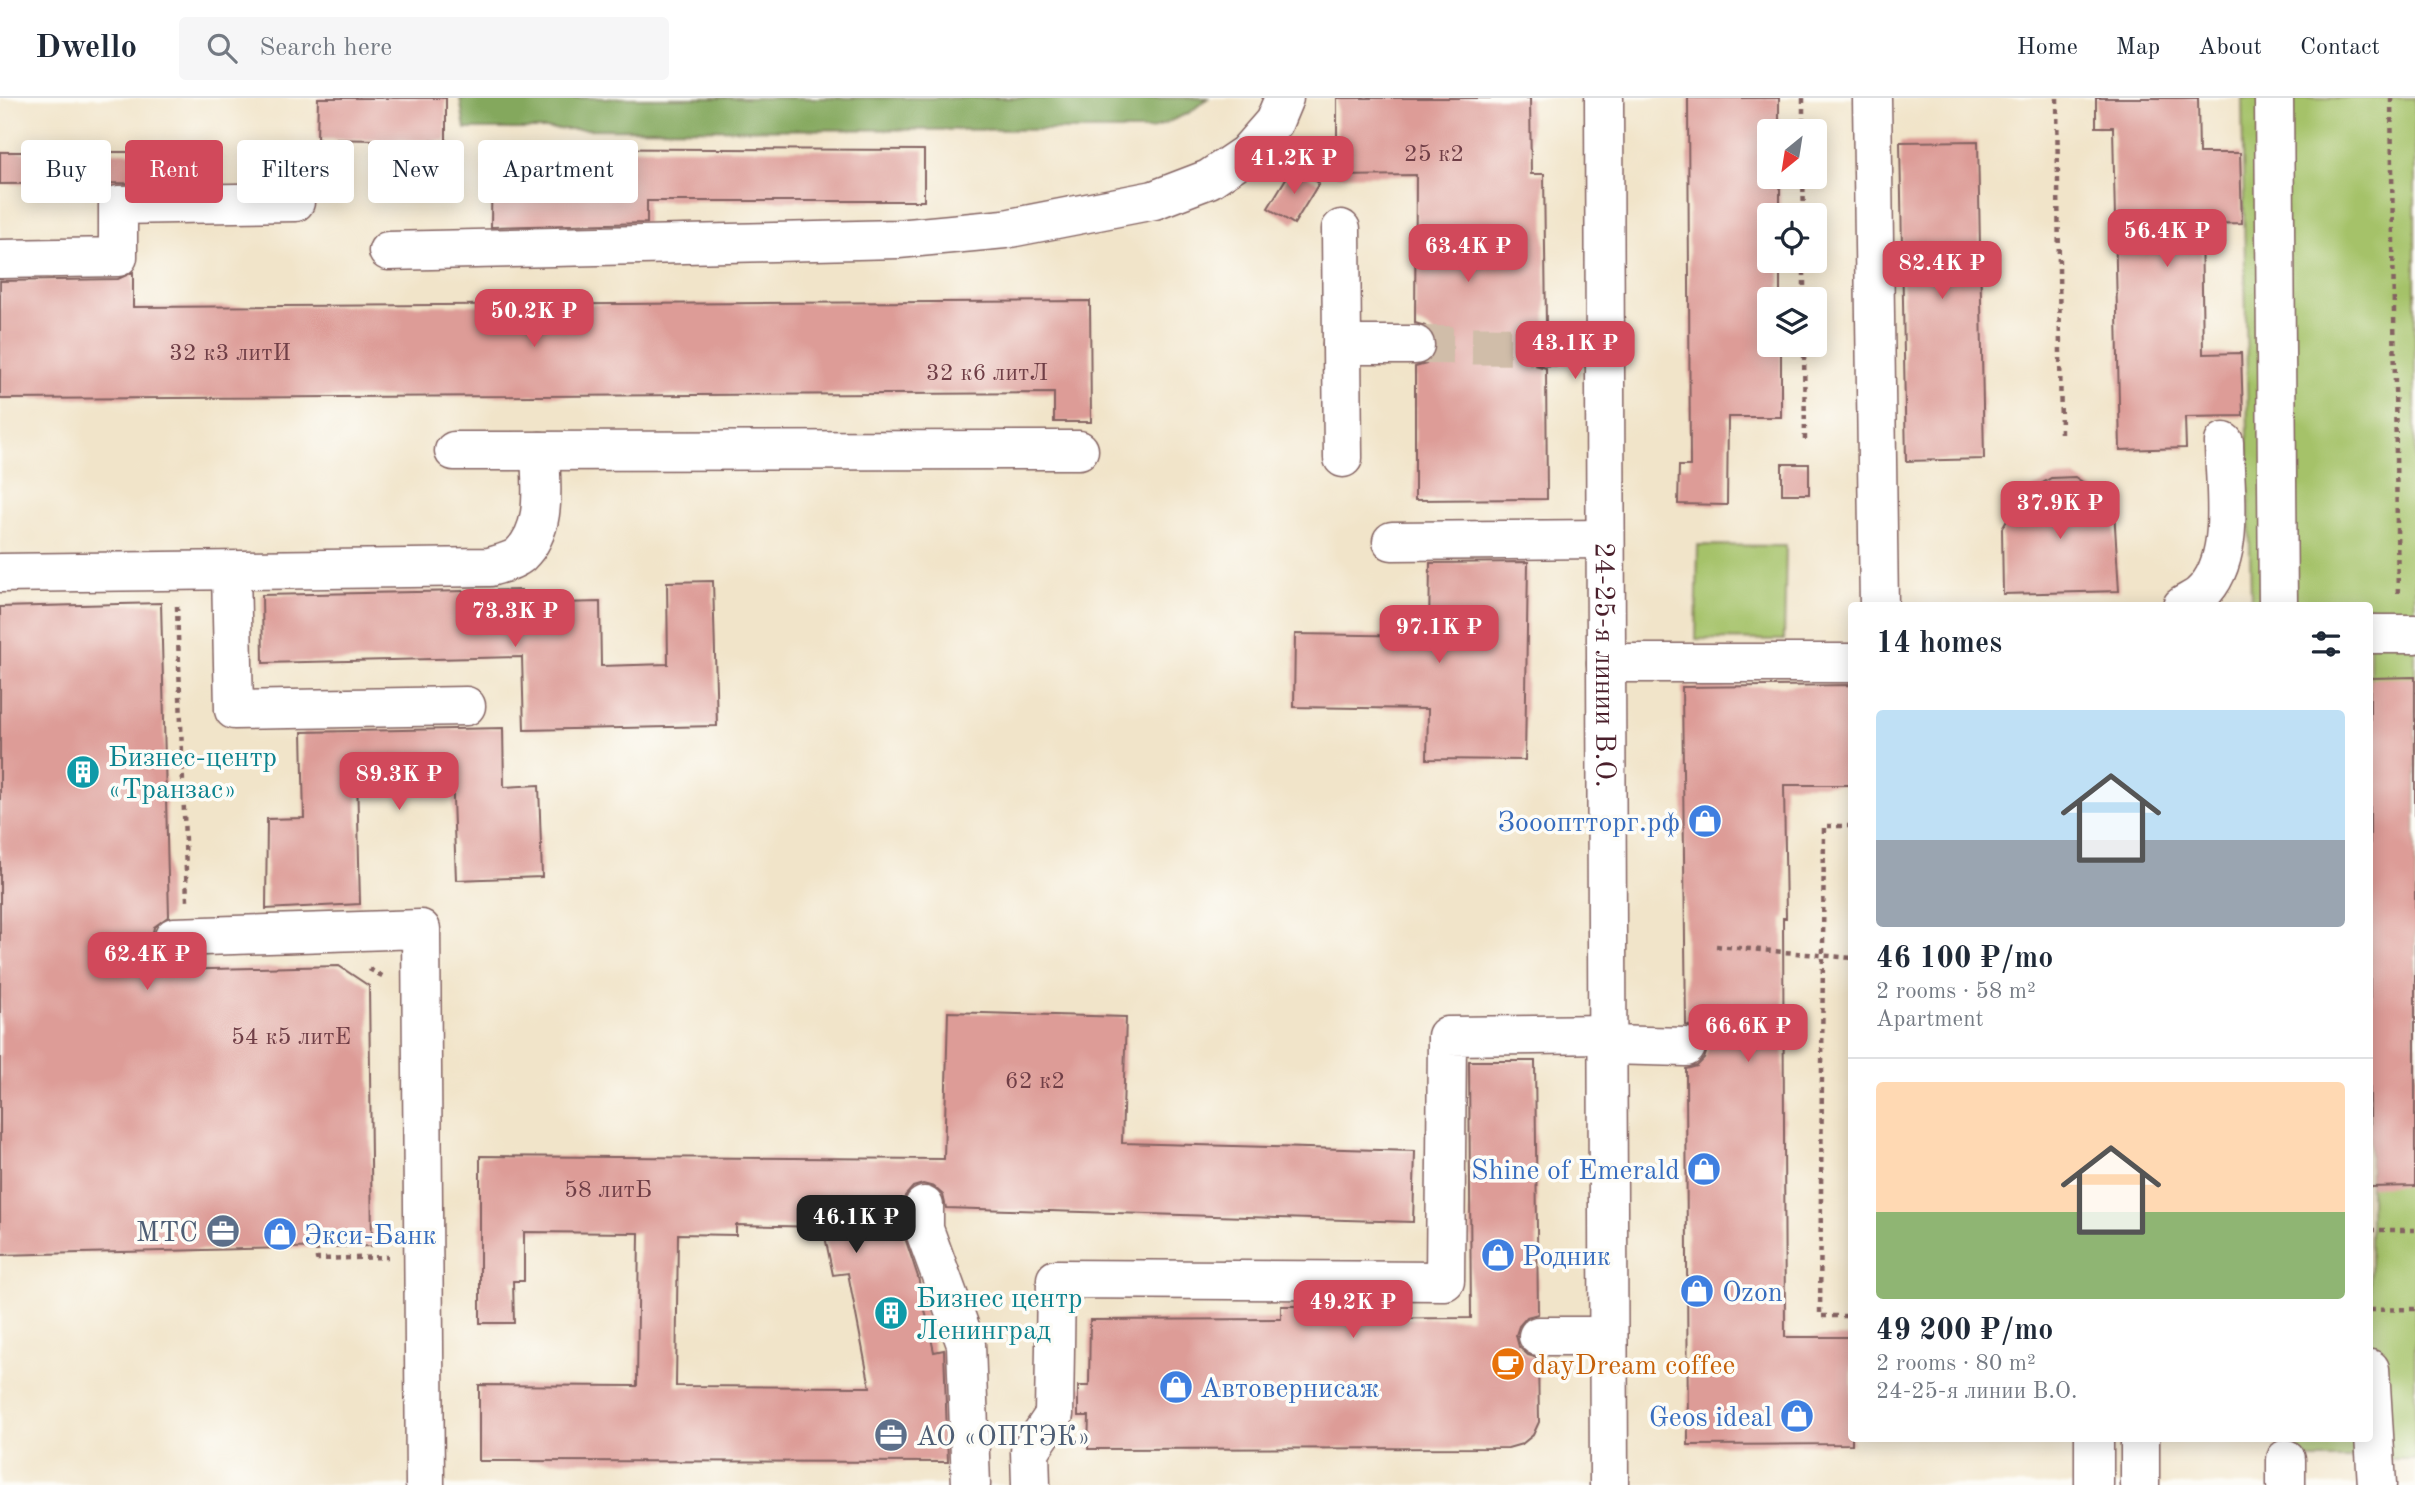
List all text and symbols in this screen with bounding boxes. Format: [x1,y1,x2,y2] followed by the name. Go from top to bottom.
[179,17,669,80] search box
[203,29,241,67] icon: search
[35,32,137,65] text: Dwello
[259,35,392,61] text: Search here
[2017,36,2078,60] text: Home
[2116,36,2160,60] text: Map
[2198,36,2262,60] text: About
[2300,36,2380,60] text: Contact
[1757,119,1827,189] north arrow
[1757,119,1827,357] map controls
[1229,136,1359,196] pin: 41.2K ₽
[21,140,111,203] chip: Buy
[125,140,223,203] chip: Rent
[237,140,354,203] chip: Filters
[368,140,464,203] chip: New
[478,140,638,203] chip: Apartment
[1404,143,1464,167] house number: 25 к2
[1251,147,1337,170] text: 41.2K ₽
[1757,203,1827,273] button: locate
[2102,209,2232,269] pin: 56.4K ₽
[2124,220,2210,243] text: 56.4K ₽
[1403,225,1533,284] pin: 63.4K ₽
[1425,235,1511,258] text: 63.4K ₽
[1877,242,2007,301] pin: 82.4K ₽
[1899,252,1985,275] text: 82.4K ₽
[1757,287,1827,357] button: layers
[469,289,599,349] pin: 50.2K ₽
[491,300,577,323] text: 50.2K ₽
[1510,322,1640,381] pin: 43.1K ₽
[1532,332,1618,355] text: 43.1K ₽
[169,342,291,366] house number: 32 к3 литИ
[926,362,1048,386] house number: 32 к6 литЛ
[1995,482,2125,541] pin: 37.9K ₽
[2017,492,2103,515] text: 37.9K ₽
[1589,542,1617,788] street label: 24-25-я линии В.О.
[450,589,580,649] pin: 73.3K ₽
[472,600,558,623] text: 73.3K ₽
[1374,606,1504,665] pin: 97.1K ₽
[1396,616,1482,639] text: 97.1K ₽
[2307,625,2345,663] icon: filters
[1876,629,2002,659] text: 14 homes
[108,745,277,805] place label: Бизнес-центр «Транзас»
[334,752,464,812] pin: 89.3K ₽
[64,753,102,791] building icon: Бизнес-центр «Транзас»
[2048,755,2174,881] icon: home
[356,763,442,786] text: 89.3K ₽
[1686,802,1724,840] shop icon: Зоооптторг.рф
[1498,810,1680,838] place label: Зоооптторг.рф
[82,932,212,992] pin: 62.4K ₽
[104,943,190,966] text: 62.4K ₽
[1876,944,2053,974] text: 46 100 ₽/mo
[1876,980,2036,1003] text: 2 rooms · 58 m²
[1683,1004,1813,1064] pin: 66.6K ₽
[1876,1008,1984,1031] text: Apartment
[1705,1015,1791,1038] text: 66.6K ₽
[231,1026,351,1050] house number: 54 к5 литЕ
[1005,1070,1065,1094] house number: 62 к2
[2048,1127,2174,1253] icon: home
[1685,1150,1723,1188] shop icon: Shine of Emerald
[1471,1158,1680,1186] place label: Shine of Emerald
[564,1179,652,1203] house number: 58 литБ
[791,1196,921,1255] pin: 46.1K ₽
[813,1206,899,1229] text: 46.1K ₽
[204,1212,242,1250] office icon: МТС
[261,1215,299,1253] shop icon: Экси-Банк
[136,1220,198,1248] place label: МТС
[304,1223,437,1251] place label: Экси-Банк
[1479,1236,1517,1274] shop icon: Родник
[1522,1244,1611,1272] place label: Родник
[1678,1272,1716,1310] shop icon: Ozon
[1288,1280,1418,1340] pin: 49.2K ₽
[1722,1280,1783,1308] place label: Ozon
[916,1286,1083,1346] place label: Бизнес центр Ленинград
[1310,1291,1396,1314] text: 49.2K ₽
[872,1294,910,1332] building icon: Бизнес центр Ленинград
[1876,1316,2053,1346] text: 49 200 ₽/mo
[1489,1345,1527,1383] cafe icon: dayDream coffee
[1876,1352,2036,1375] text: 2 rooms · 80 m²
[1532,1353,1735,1381] place label: dayDream coffee
[1157,1368,1195,1406] shop icon: Автовернисаж
[1200,1376,1379,1404] place label: Автовернисаж
[1876,1380,2077,1403] text: 24-25-я линии В.О.
[1778,1397,1816,1435] shop icon: Geos ideal
[1649,1405,1772,1433] place label: Geos ideal
[872,1416,910,1454] office icon: АО «ОПТЭК»
[916,1424,1090,1452] place label: АО «ОПТЭК»

